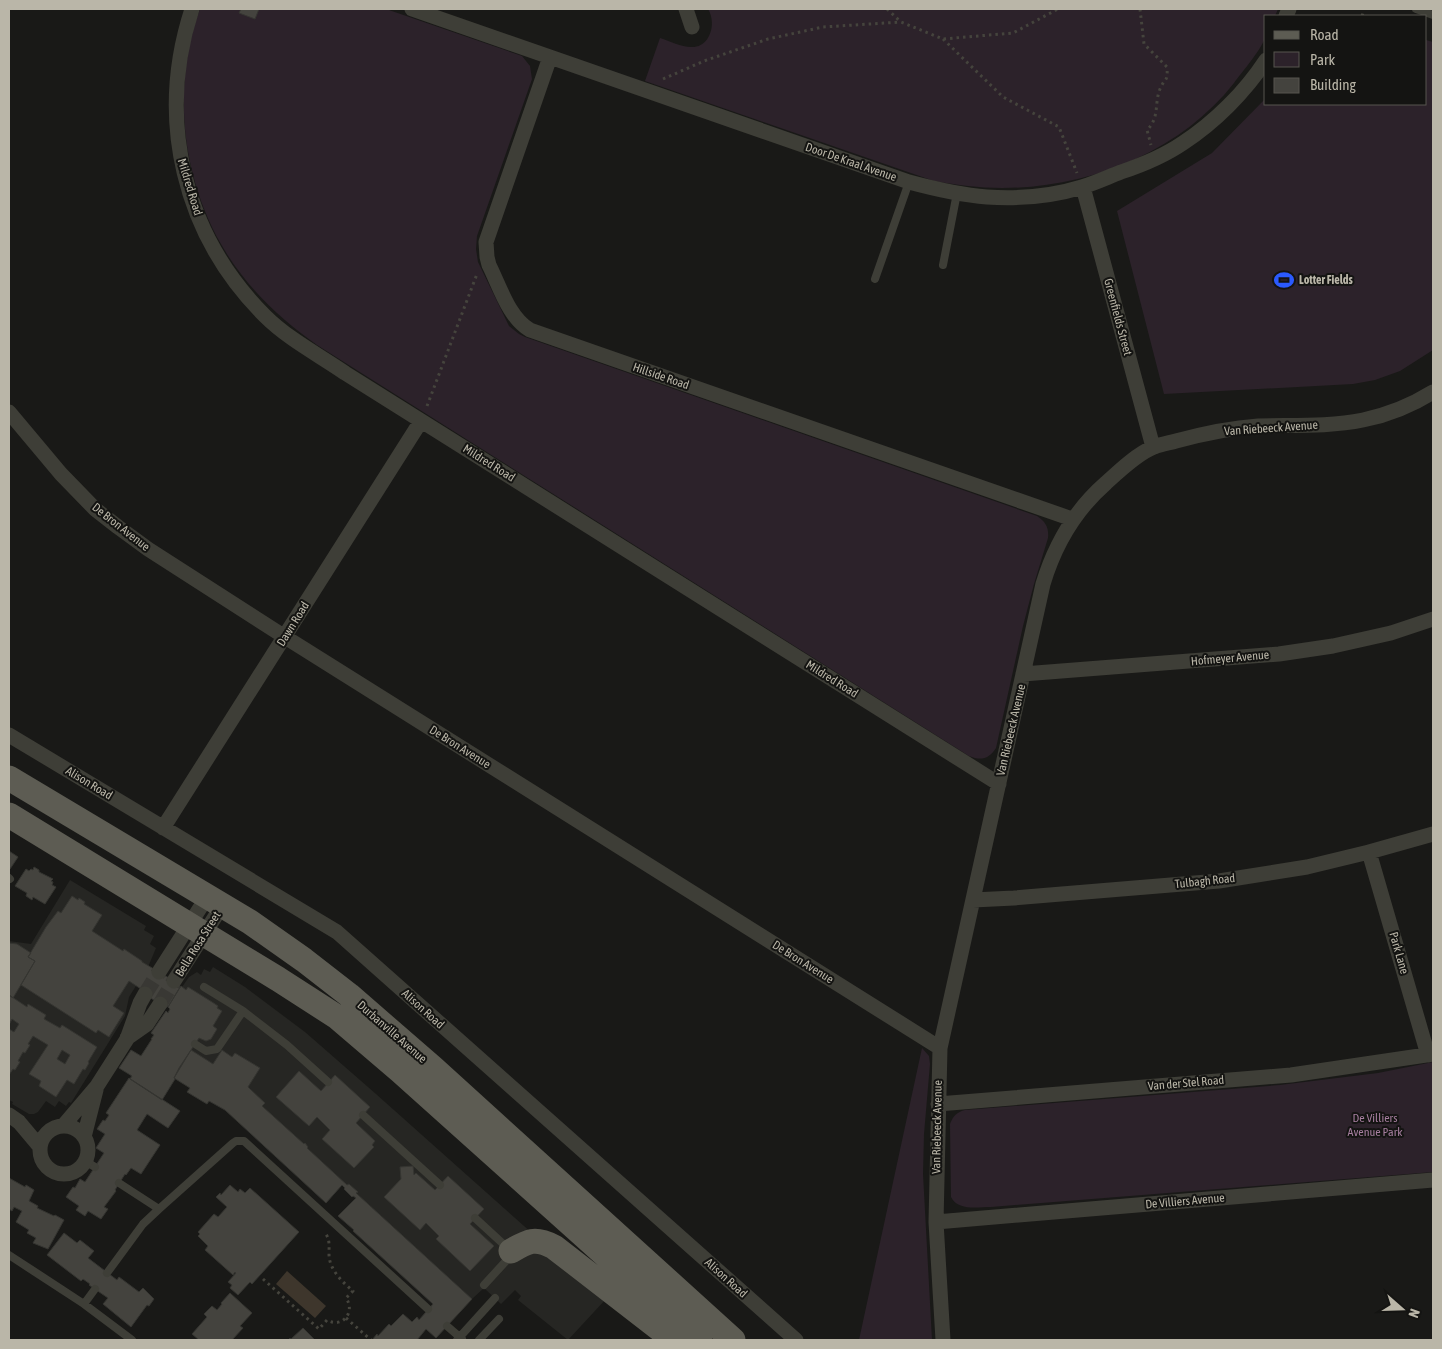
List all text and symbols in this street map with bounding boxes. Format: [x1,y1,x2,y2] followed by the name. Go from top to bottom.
[1264,15,1427,105] legend
[1310,26,1339,43] text: Road
[1310,51,1335,68] text: Park
[1310,76,1356,93] text: Building
[804,140,898,184] street label: Door De Kraal Avenue
[175,157,205,217] street label: Mildred Road
[1273,269,1295,291] sports icon: Lotter Fields
[1299,273,1354,287] place label: Lotter Fields
[1101,277,1135,358] street label: Greenfields Street
[631,360,691,392] street label: Hillside Road
[1224,418,1318,438] street label: Van Riebeeck Avenue
[460,442,518,484] street label: Mildred Road
[89,500,153,554] street label: De Bron Avenue
[274,599,312,649] street label: Dawn Road
[1190,648,1270,668] street label: Hofmeyer Avenue
[803,658,861,700] street label: Mildred Road
[994,683,1028,777] street label: Van Riebeeck Avenue
[427,723,493,771] street label: De Bron Avenue
[63,764,115,802] street label: Alison Road
[1174,871,1236,891] street label: Tulbagh Road
[172,908,224,979] street label: Bella Rosa Street
[1386,930,1412,976] street label: Park Lane
[770,938,836,986] street label: De Bron Avenue
[399,986,447,1032] street label: Alison Road
[354,998,430,1066] street label: Durbanville Avenue
[1147,1073,1225,1093] street label: Van der Stel Road
[929,1080,945,1174] street label: Van Riebeeck Avenue
[1348,1111,1403,1139] park label: De Villiers Avenue Park
[1145,1191,1225,1211] street label: De Villiers Avenue
[702,1255,750,1301] street label: Alison Road
[1377,1284,1427,1334] north arrow
[1405,1307,1423,1320] text: N

